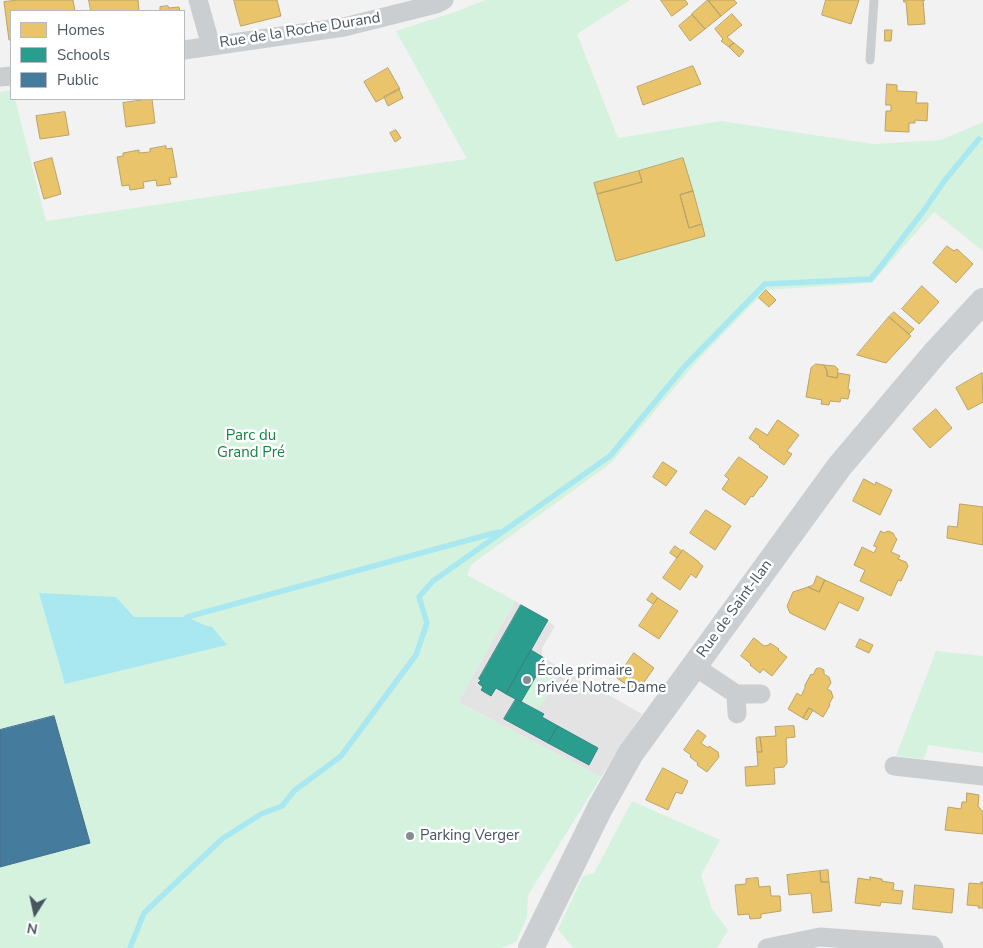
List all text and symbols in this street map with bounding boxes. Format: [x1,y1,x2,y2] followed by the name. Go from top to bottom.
[218,9,382,53] street label: Rue de la Roche Durand
[10,10,185,100] legend
[57,20,105,40] text: Homes
[57,45,110,65] text: Schools
[57,70,98,90] text: Public
[217,427,285,462] park label: Parc du Grand Pré
[694,557,776,661] street label: Rue de Saint-Ilan
[537,662,666,697] place label: École primaire privée Notre-Dame
[521,674,533,686] marker: École primaire privée Notre-Dame
[420,827,519,845] place label: Parking Verger
[404,830,416,842] marker: Parking Verger
[10,888,60,938] north arrow
[26,918,39,939] text: N

